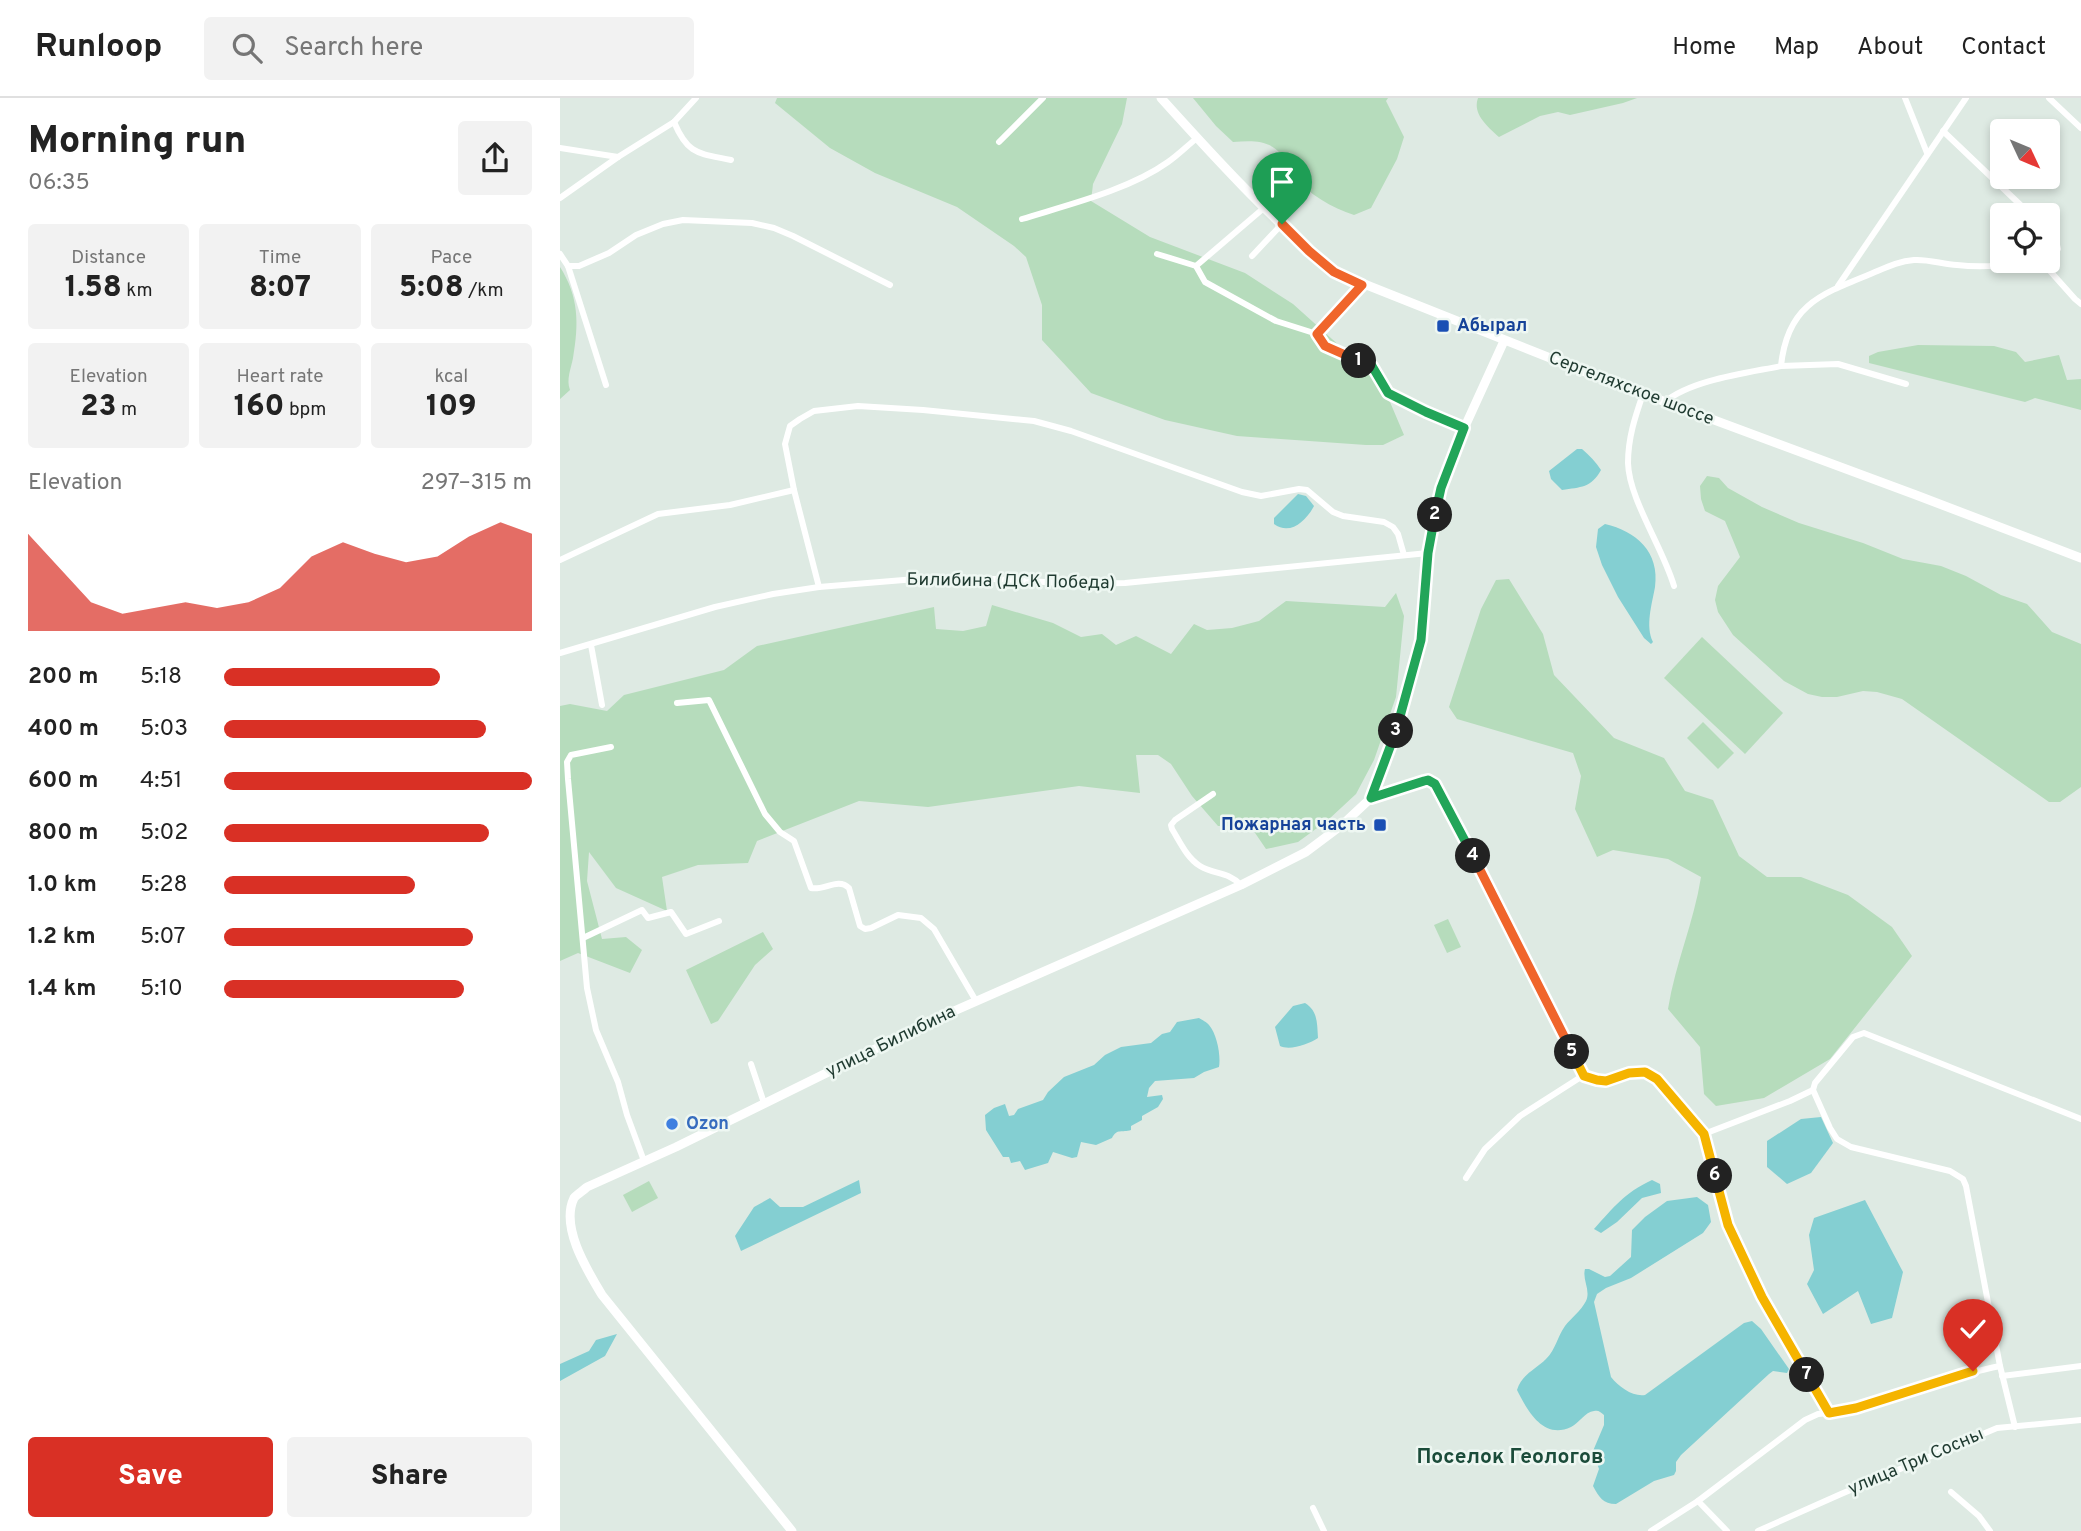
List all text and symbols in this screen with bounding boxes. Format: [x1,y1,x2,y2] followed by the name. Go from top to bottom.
[204,17,694,80] search box
[35,27,162,69] text: Runloop
[228,29,266,67] icon: search
[284,32,423,65] text: Search here
[1672,33,1736,63] text: Home
[1774,33,1819,63] text: Map
[1857,33,1923,63] text: About
[1961,33,2046,63] text: Contact
[28,118,246,167] text: Morning run
[1990,119,2060,189] north arrow
[1990,119,2060,273] map controls
[458,121,532,195] button: share
[1252,152,1312,224] pin
[1263,163,1301,201] icon: arrive
[28,169,90,198] text: 06:35
[1990,203,2060,273] button: locate
[71,246,146,270] text: Distance
[259,246,301,270] text: Time
[430,246,472,270] text: Pace
[65,270,122,307] text: 1.58
[249,270,311,307] text: 8:07
[399,270,464,307] text: 5:08
[122,279,153,303] text: km
[464,279,504,303] text: /km
[1457,315,1527,338] place label: Абырал
[1435,318,1451,334] marker: Абырал
[1342,344,1376,378] pin: 1
[1545,347,1717,431] street label: Сергеляхское шоссе
[1355,348,1362,372] text: 1
[70,365,148,389] text: Elevation
[237,365,323,389] text: Heart rate
[434,365,468,389] text: kcal
[80,389,117,426] text: 23
[234,389,284,426] text: 160
[426,389,477,426] text: 109
[117,398,137,422] text: m
[284,398,326,422] text: bpm
[28,469,123,498] text: Elevation
[421,469,532,498] text: 297–315 m
[1418,498,1452,532] pin: 2
[1429,502,1440,526] text: 2
[906,569,1116,595] street label: Билибина (ДСК Победа)
[28,663,98,692] text: 200 m
[140,663,182,692] text: 5:18
[1378,714,1414,748] pin: 3
[28,715,99,744] text: 400 m
[140,715,188,744] text: 5:03
[1390,718,1401,742] text: 3
[28,767,98,796] text: 600 m
[140,767,182,796] text: 4:51
[1221,814,1366,837] place label: Пожарная часть
[1372,817,1388,833] marker: Пожарная часть
[28,819,98,848] text: 800 m
[140,819,188,848] text: 5:02
[1455,838,1490,874] pin: 4
[1466,843,1479,867] text: 4
[28,871,97,900] text: 1.0 km
[140,871,188,900] text: 5:28
[28,923,96,952] text: 1.2 km
[140,923,186,952] text: 5:07
[28,975,96,1004] text: 1.4 km
[140,975,183,1004] text: 5:10
[822,1001,960,1083] street label: улица Билибина
[1555,1034,1590,1070] pin: 5
[1566,1039,1577,1063] text: 5
[686,1113,729,1136] place label: Ozon
[664,1116,680,1132] marker: Ozon
[1698,1158,1732,1194] pin: 6
[1709,1163,1720,1187] text: 6
[1943,1299,2003,1371] pin
[1954,1310,1992,1348] icon: check
[1790,1358,1824,1392] pin: 7
[1801,1362,1812,1386] text: 7
[1845,1423,1987,1501] street label: улица Три Сосны
[28,1437,273,1517] button: Save
[287,1437,532,1517] button: Share
[1416,1444,1604,1471] district label: Поселок Геологов

